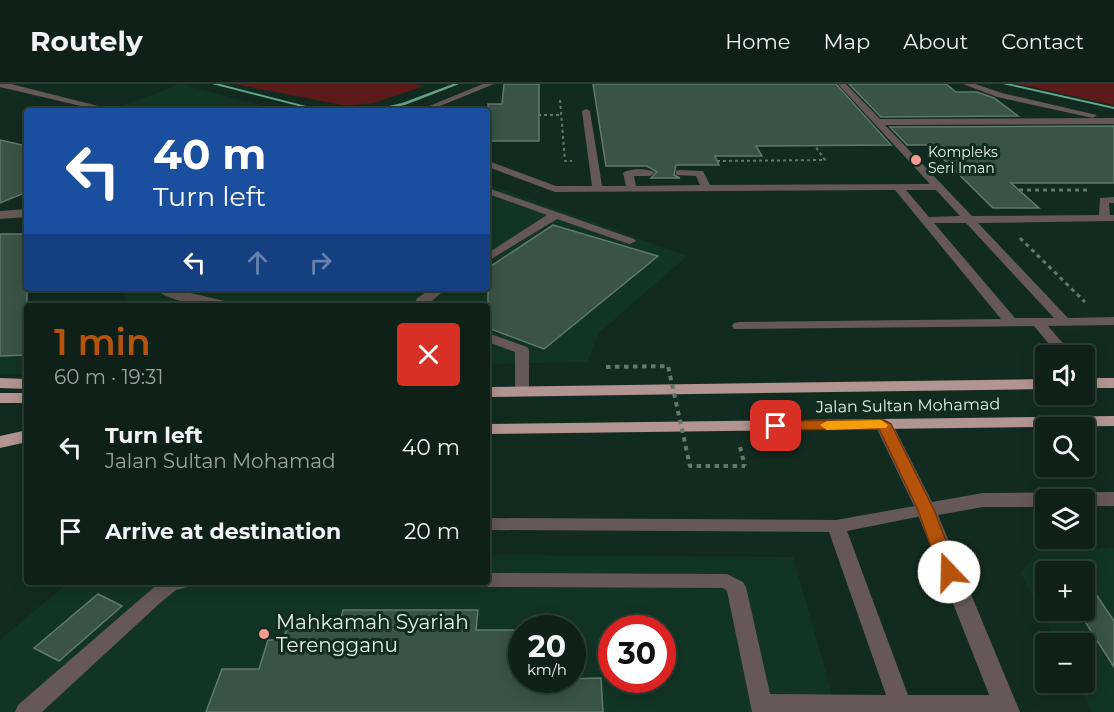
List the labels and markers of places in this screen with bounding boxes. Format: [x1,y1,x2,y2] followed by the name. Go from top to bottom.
[928,143,998,177] place label: Kompleks Seri Iman
[909,153,923,167] marker: Kompleks Seri Iman
[750,400,801,451] pin
[276,610,469,657] place label: Mahkamah Syariah Terengganu
[257,627,271,641] marker: Mahkamah Syariah Terengganu

